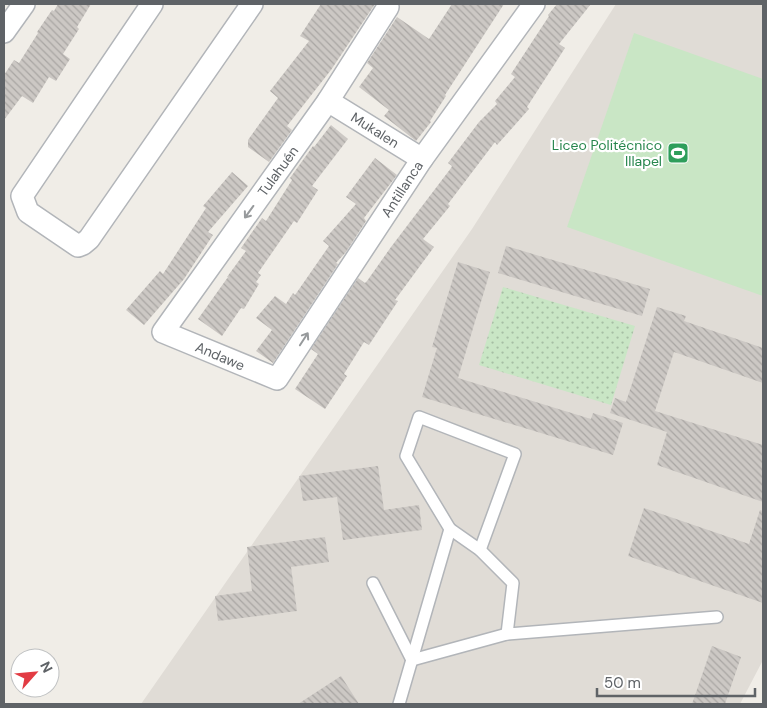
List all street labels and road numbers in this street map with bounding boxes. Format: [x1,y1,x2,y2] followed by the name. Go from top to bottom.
[348,108,402,152] street label: Mukalen
[254,142,302,200] street label: Tulahuén
[377,157,427,221] street label: Antillanca
[193,338,247,374] street label: Andawe

